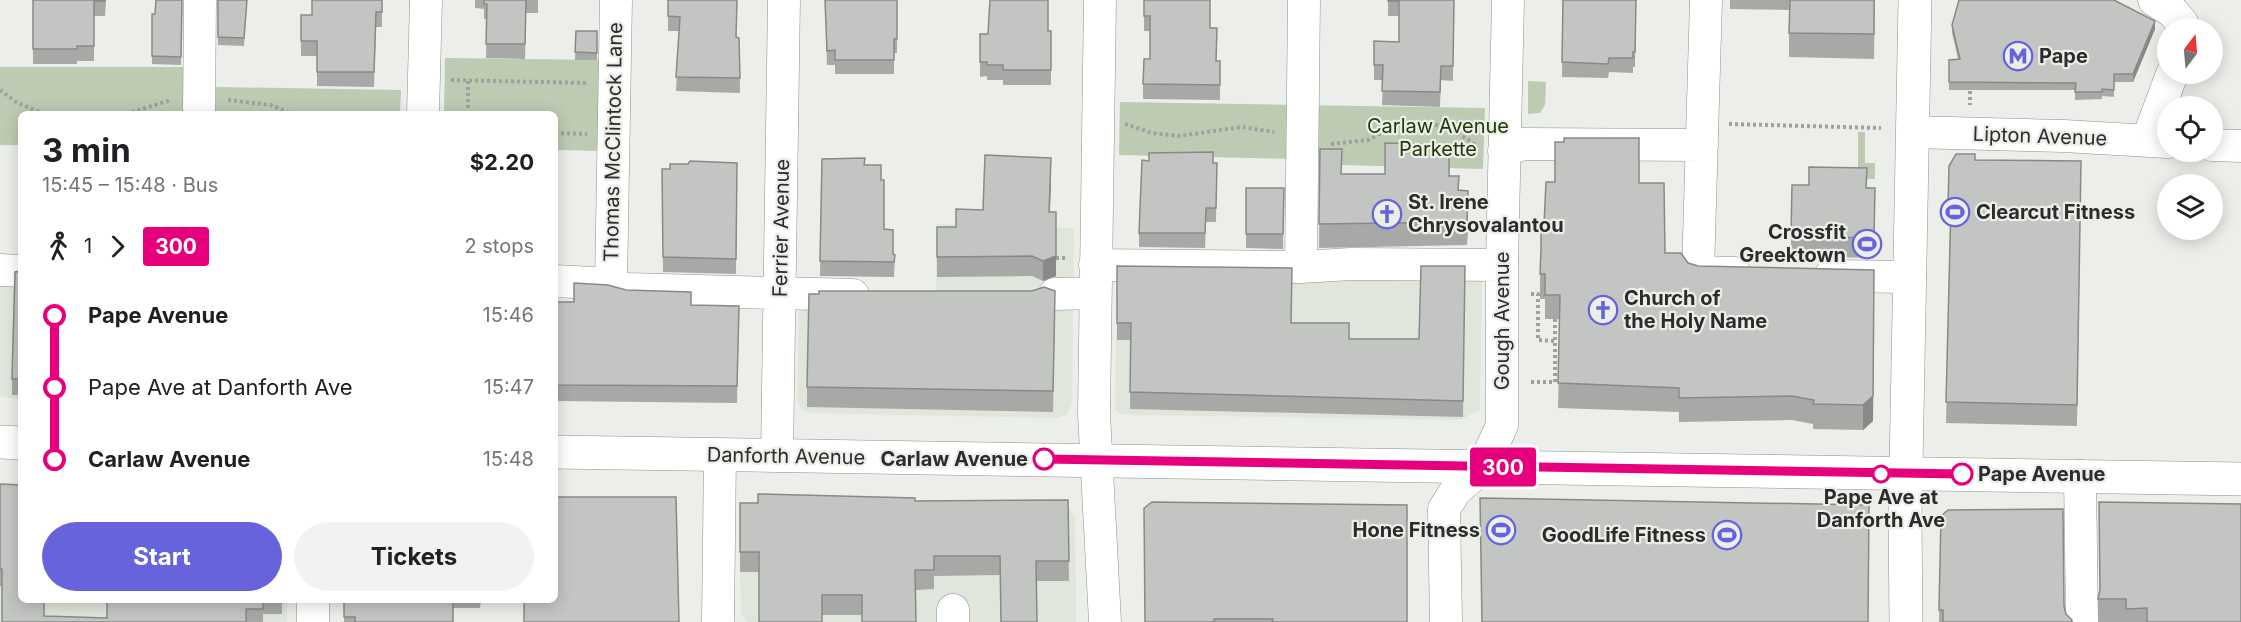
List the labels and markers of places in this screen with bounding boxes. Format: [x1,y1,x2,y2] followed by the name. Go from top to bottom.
[2002,40,2034,72] metro station icon: Pape
[2039,44,2088,68] place label: Pape
[1408,190,1564,237] place label: St. Irene Chrysovalantou
[1939,196,1971,228] sports icon: Clearcut Fitness
[1371,198,1403,230] church icon: St. Irene Chrysovalantou
[1976,200,2135,224] place label: Clearcut Fitness
[1739,220,1846,267] place label: Crossfit Greektown
[1851,228,1883,260] sports icon: Crossfit Greektown
[1624,286,1767,333] place label: Church of the Holy Name
[1587,294,1619,326] church icon: Church of the Holy Name
[880,447,1028,471] place label: Carlaw Avenue
[1033,448,1055,470] marker: Carlaw Avenue
[1978,462,2106,486] place label: Pape Avenue
[1951,463,1973,485] marker: Pape Avenue
[1872,465,1890,483] marker: Pape Ave at Danforth Ave
[1817,485,1945,532] place label: Pape Ave at Danforth Ave
[1485,514,1517,546] sports icon: Hone Fitness
[1352,518,1480,542] place label: Hone Fitness
[1711,519,1743,551] sports icon: GoodLife Fitness
[1542,523,1706,547] place label: GoodLife Fitness

